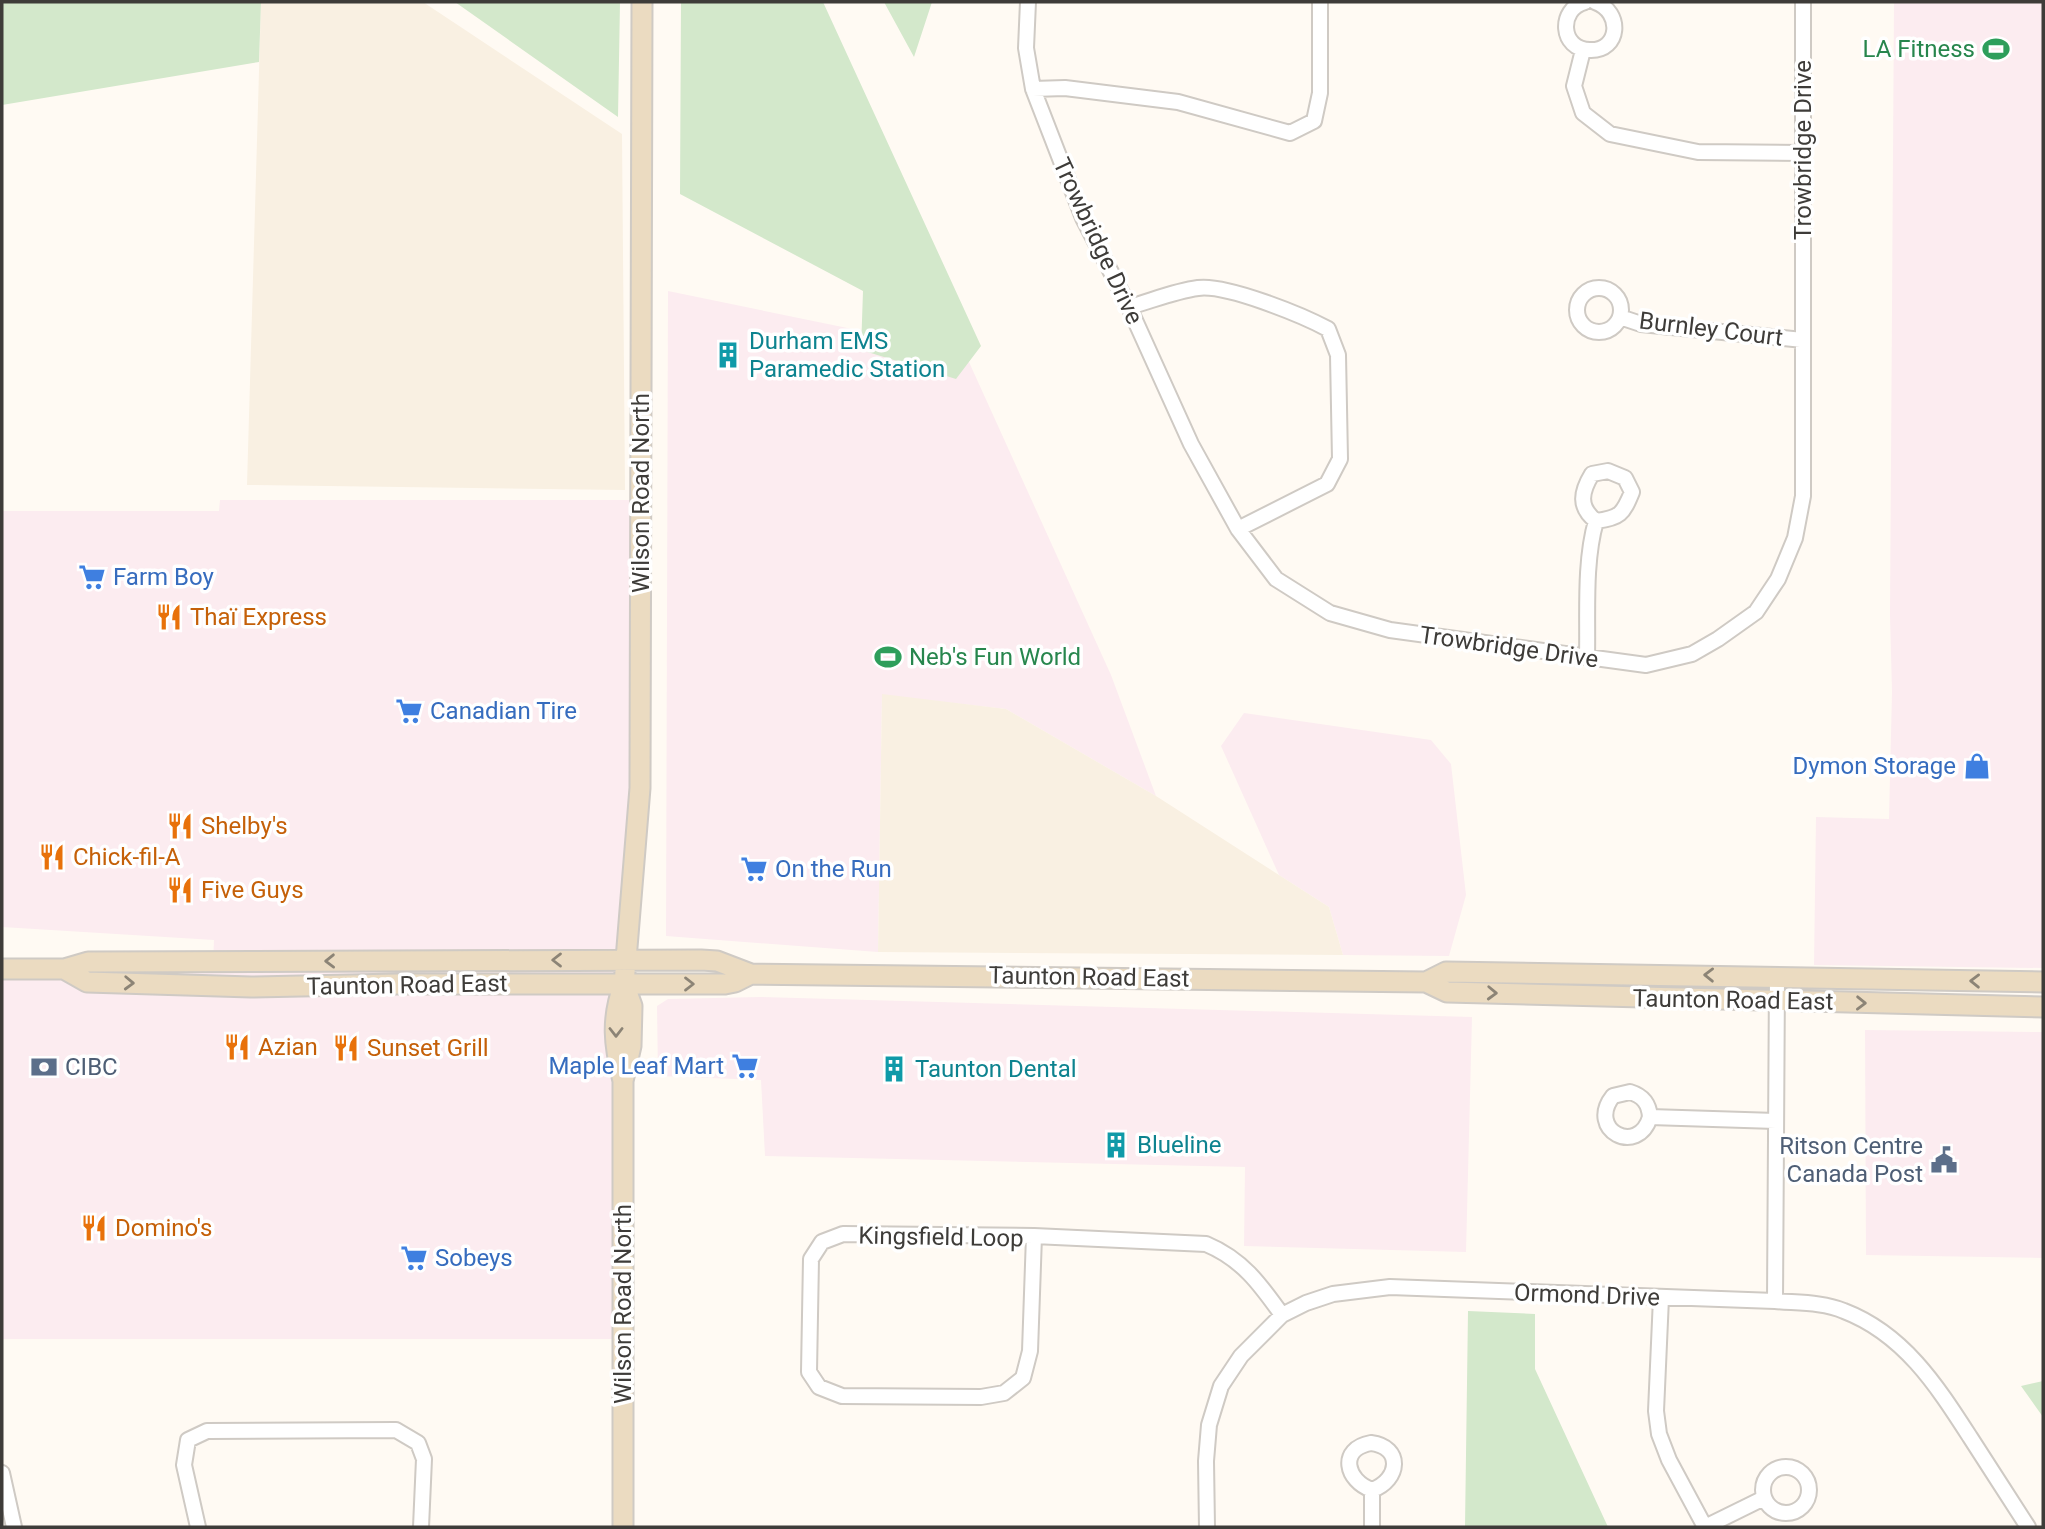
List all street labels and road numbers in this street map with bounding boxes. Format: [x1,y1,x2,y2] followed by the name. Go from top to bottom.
[1789,60,1817,240] street label: Trowbridge Drive
[1047,153,1149,329] street label: Trowbridge Drive
[1638,306,1785,352] street label: Burnley Court
[627,393,655,593] street label: Wilson Road North
[1418,621,1600,673] street label: Trowbridge Drive
[988,961,1190,993] street label: Taunton Road East
[306,969,508,1001] street label: Taunton Road East
[1632,984,1834,1016] street label: Taunton Road East
[609,1204,637,1404] street label: Wilson Road North
[858,1222,1024,1252] street label: Kingsfield Loop
[1514,1278,1660,1312] street label: Ormond Drive

